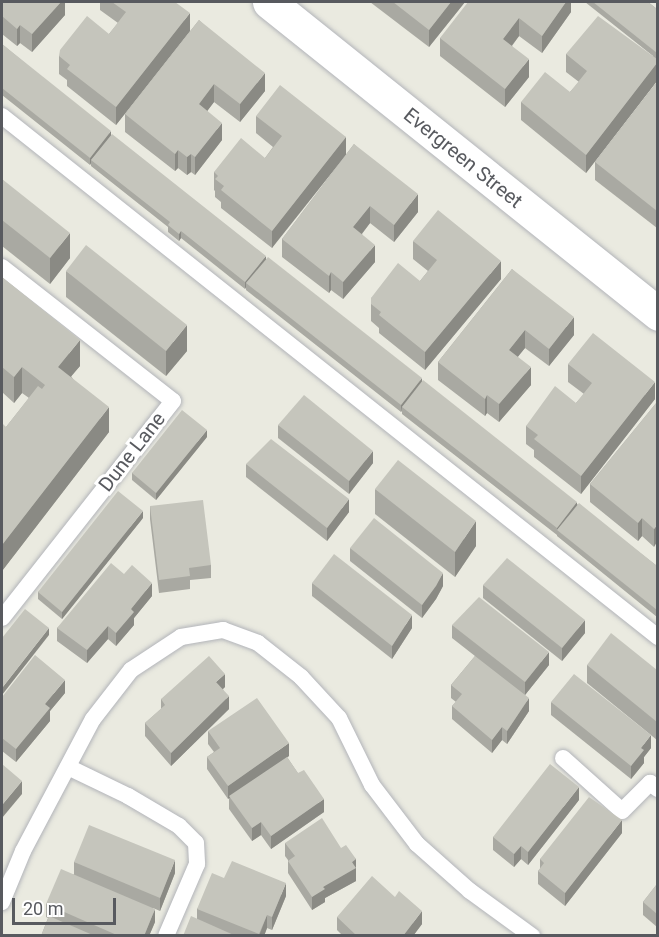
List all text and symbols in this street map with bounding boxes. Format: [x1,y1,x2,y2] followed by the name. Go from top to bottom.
[399,103,527,213] street label: Evergreen Street
[94,408,170,496] street label: Dune Lane
[15,886,118,924] scale bar
[23,898,63,919] text: 20 m

